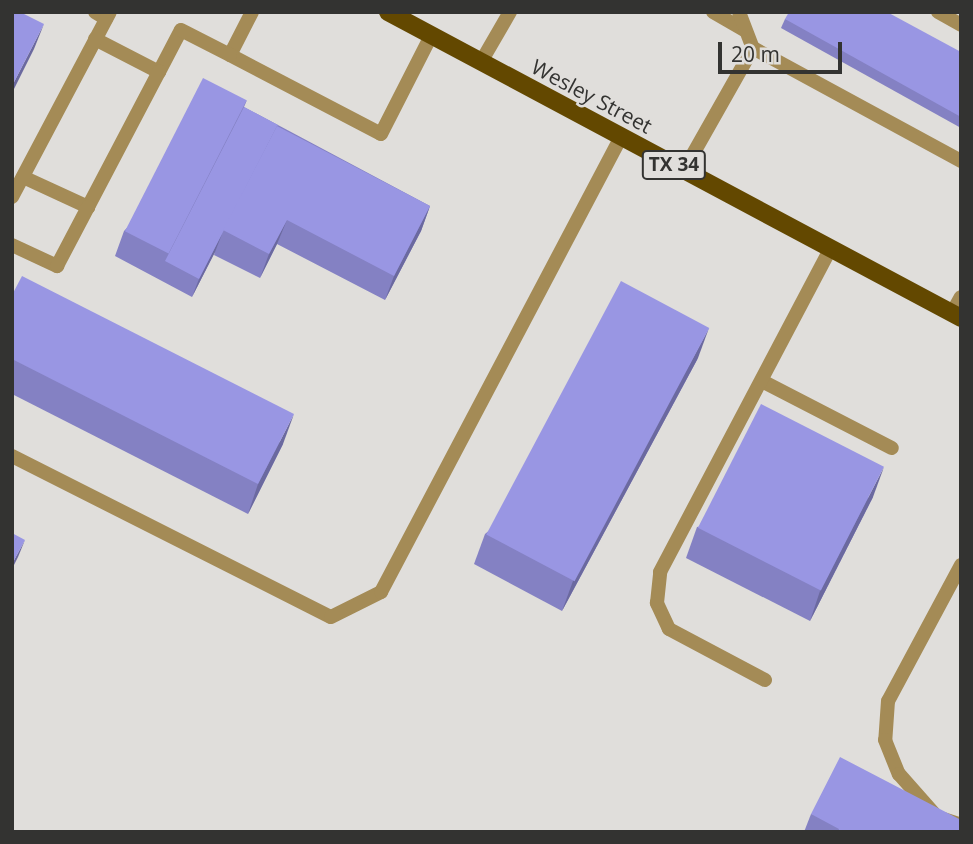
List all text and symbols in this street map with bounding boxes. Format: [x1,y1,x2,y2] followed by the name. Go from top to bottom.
[721,28,845,72] scale bar
[731,40,780,68] text: 20 m
[527,54,657,138] street label: Wesley Street
[641,150,707,181] road number: TX 34

